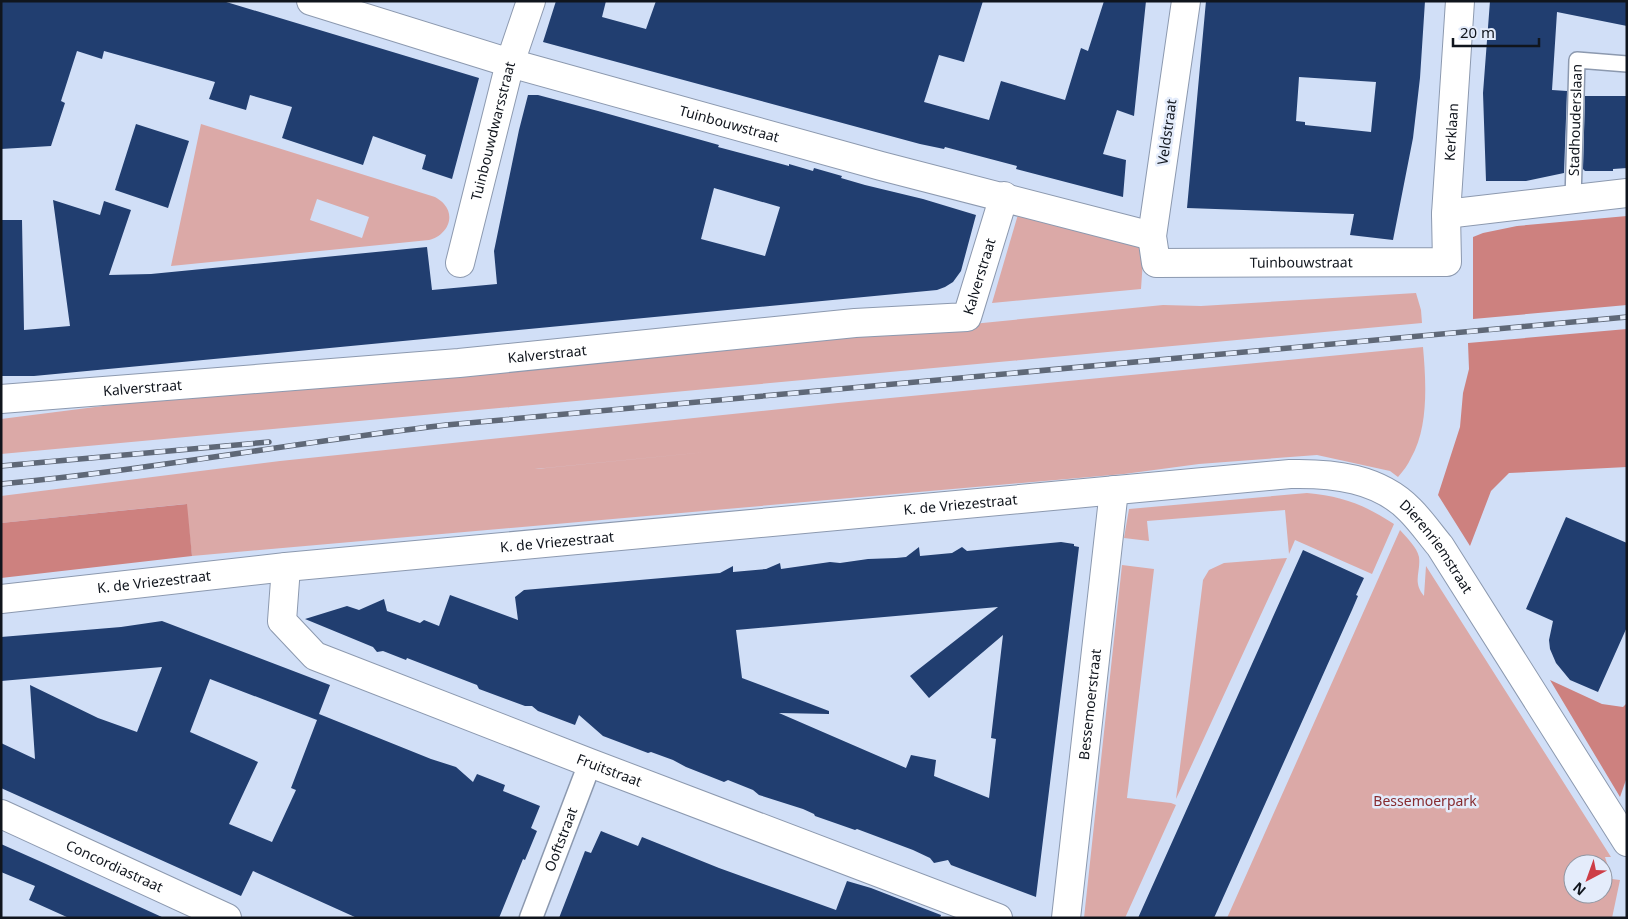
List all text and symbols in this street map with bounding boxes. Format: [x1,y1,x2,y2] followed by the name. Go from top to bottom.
[1453,15,1539,47] scale bar
[1460,22,1495,42] text: 20 m
[466,59,519,203] street label: Tuinbouwdwarsstraat
[1564,64,1586,176] street label: Stadhouderslaan
[1152,98,1181,166] street label: Veldstraat
[677,100,782,146] street label: Tuinbouwstraat
[1440,102,1462,161] street label: Kerklaan
[958,236,1000,317] street label: Kalverstraat
[1250,252,1353,272] street label: Tuinbouwstraat
[507,340,587,367] street label: Kalverstraat
[102,375,183,400] street label: Kalverstraat
[903,489,1018,519] street label: K. de Vriezestraat
[1396,495,1477,597] street label: Dierenriemstraat
[499,527,615,556] street label: K. de Vriezestraat
[96,566,212,597] street label: K. de Vriezestraat
[1074,648,1105,761] street label: Bessemoerstraat
[574,749,645,791] street label: Fruitstraat
[1373,791,1477,810] park label: Bessemoerpark
[540,804,581,874] street label: Ooftstraat
[63,835,166,896] street label: Concordiastraat
[1563,854,1613,904] north arrow
[1569,878,1590,900] text: N

